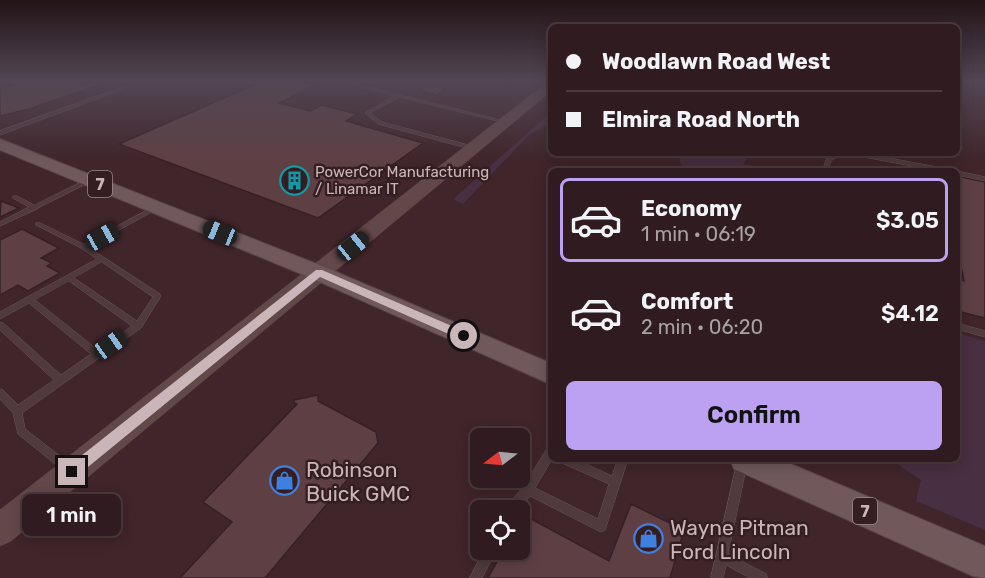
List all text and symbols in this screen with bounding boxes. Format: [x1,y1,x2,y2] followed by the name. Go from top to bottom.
[602,48,830,75] text: Woodlawn Road West
[602,106,800,133] text: Elmira Road North
[315,163,489,198] place label: PowerCor Manufacturing / Linamar IT
[278,165,310,197] building icon: PowerCor Manufacturing / Linamar IT
[88,171,112,197] road number: 7
[569,193,623,247] icon: car
[641,195,742,222] text: Economy
[876,207,939,234] text: $3.05
[200,218,240,248] car
[82,220,122,254] car
[641,222,756,246] text: 1 min · 06:19
[333,228,373,264] car
[569,286,623,340] icon: car
[641,288,733,315] text: Comfort
[881,300,939,327] text: $4.12
[641,315,763,339] text: 2 min · 06:20
[450,322,477,349] route start
[90,327,130,363] car
[566,381,942,450] button: Confirm
[470,428,530,488] north arrow
[470,428,530,560] map controls
[306,457,410,506] place label: Robinson Buick GMC
[58,458,85,485] route end
[269,465,301,497] shop icon: Robinson Buick GMC
[22,493,122,535] callout: 1 min
[853,498,877,524] road number: 7
[470,500,530,560] button: locate
[46,503,97,527] text: 1 min
[670,515,809,564] place label: Wayne Pitman Ford Lincoln
[633,523,665,555] shop icon: Wayne Pitman Ford Lincoln

